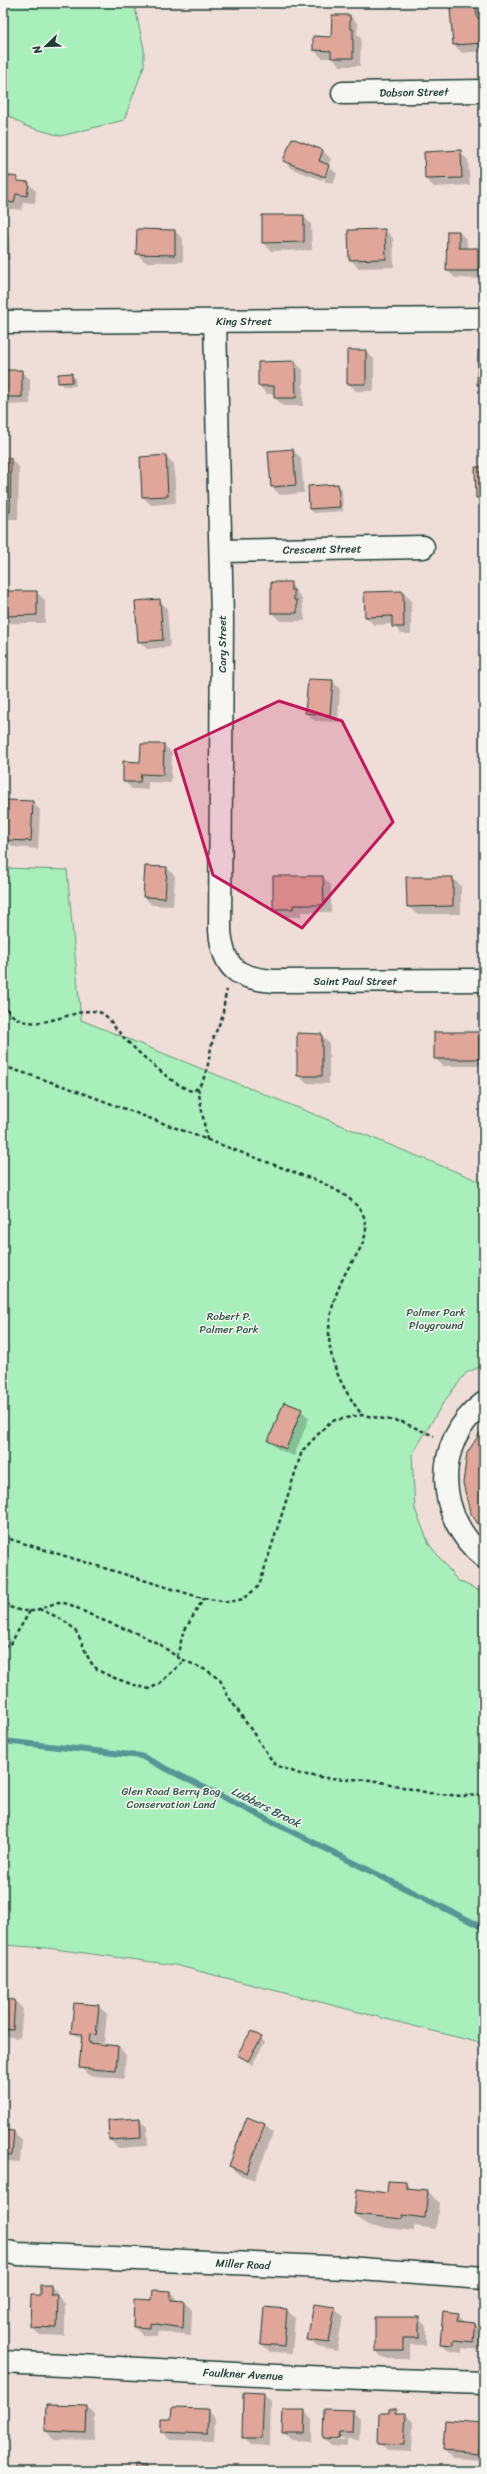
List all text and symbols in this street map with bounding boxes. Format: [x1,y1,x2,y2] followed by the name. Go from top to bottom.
[26,26,66,66] north arrow
[27,42,48,58] text: N
[379,82,449,103] street label: Dobson Street
[216,312,272,331] street label: King Street
[282,539,362,560] street label: Crescent Street
[213,615,232,673] street label: Cary Street
[313,972,397,991] street label: Saint Paul Street
[406,1303,466,1335] park label: Palmer Park Playground
[199,1307,259,1339] park label: Robert P. Palmer Park
[227,1780,305,1834] water label: Lubbers Brook
[121,1782,221,1814] park label: Glen Road Berry Bog Conservation Land
[215,2254,272,2275] street label: Miller Road
[202,2363,284,2386] street label: Faulkner Avenue

